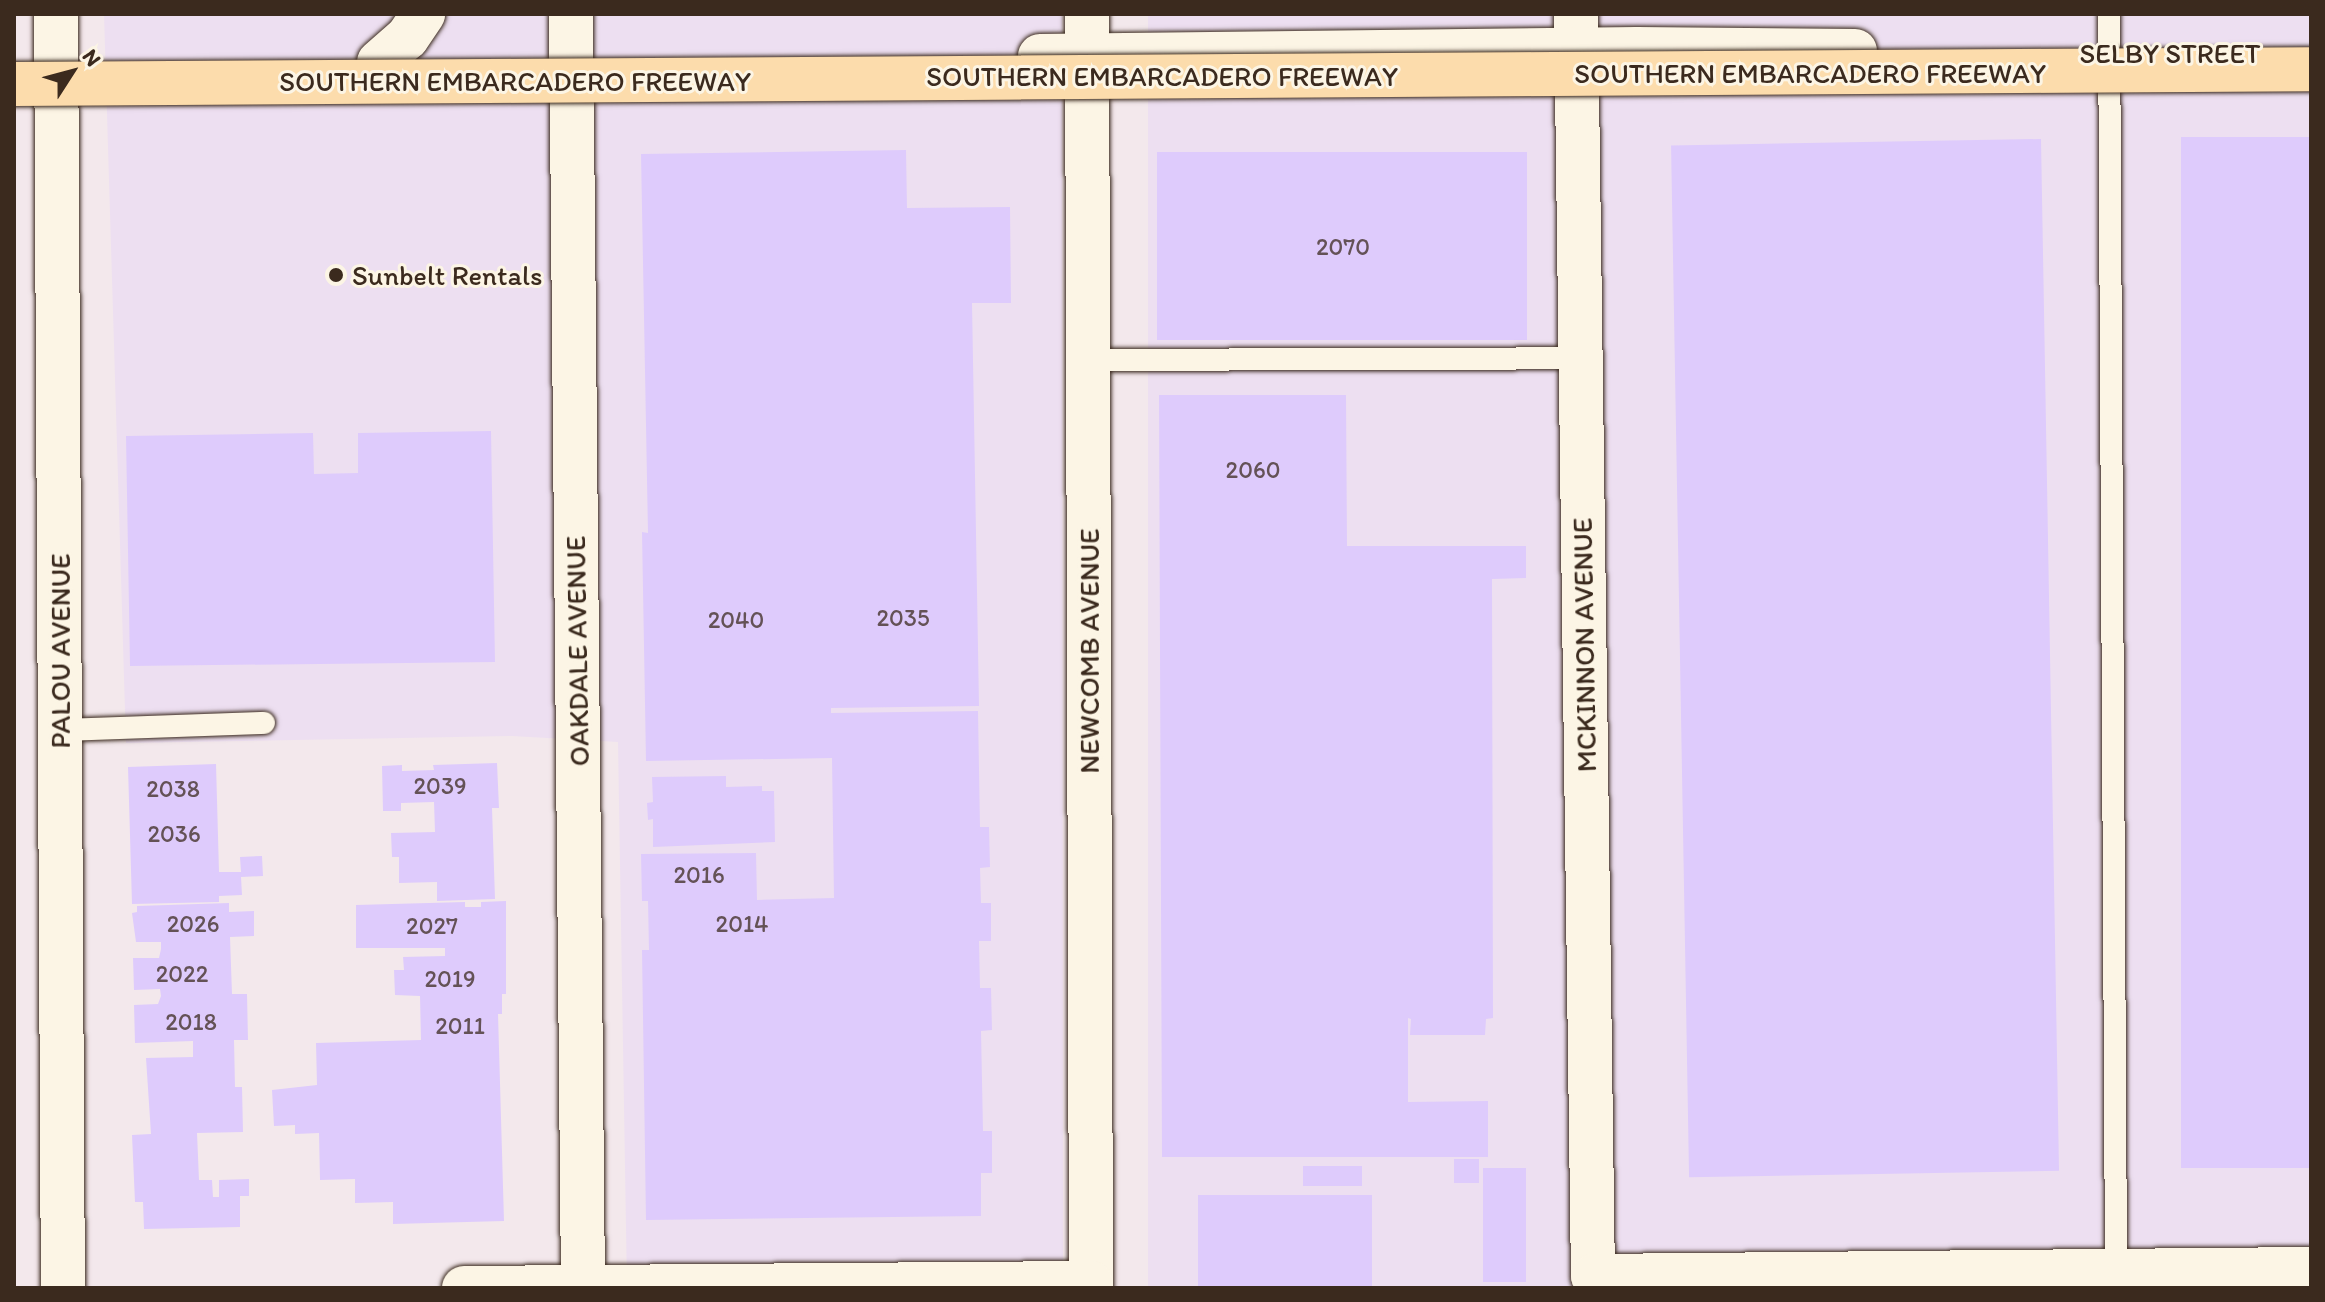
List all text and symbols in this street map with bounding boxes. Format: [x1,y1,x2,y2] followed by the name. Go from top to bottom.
[32,32,112,112] north arrow
[2079,36,2261,70] street label: SELBY STREET
[77,44,107,72] text: N
[1574,56,2046,90] street label: SOUTHERN EMBARCADERO FREEWAY
[926,59,1398,93] street label: SOUTHERN EMBARCADERO FREEWAY
[279,64,751,98] street label: SOUTHERN EMBARCADERO FREEWAY
[1316,233,1370,261] house number: 2070
[352,258,542,292] place label: Sunbelt Rentals
[327,266,345,284] marker: Sunbelt Rentals
[1226,456,1280,484] house number: 2060
[1565,518,1603,772] street label: MCKINNON AVENUE
[1072,529,1106,773] street label: NEWCOMB AVENUE
[558,536,596,766] street label: OAKDALE AVENUE
[43,554,77,748] street label: PALOU AVENUE
[876,604,930,632] house number: 2035
[708,606,764,634] house number: 2040
[413,772,467,800] house number: 2039
[146,775,200,803] house number: 2038
[147,820,201,848] house number: 2036
[673,861,725,889] house number: 2016
[167,910,219,938] house number: 2026
[716,910,768,938] house number: 2014
[406,912,458,940] house number: 2027
[156,960,208,988] house number: 2022
[424,965,476,993] house number: 2019
[165,1008,217,1036] house number: 2018
[435,1012,485,1040] house number: 2011

